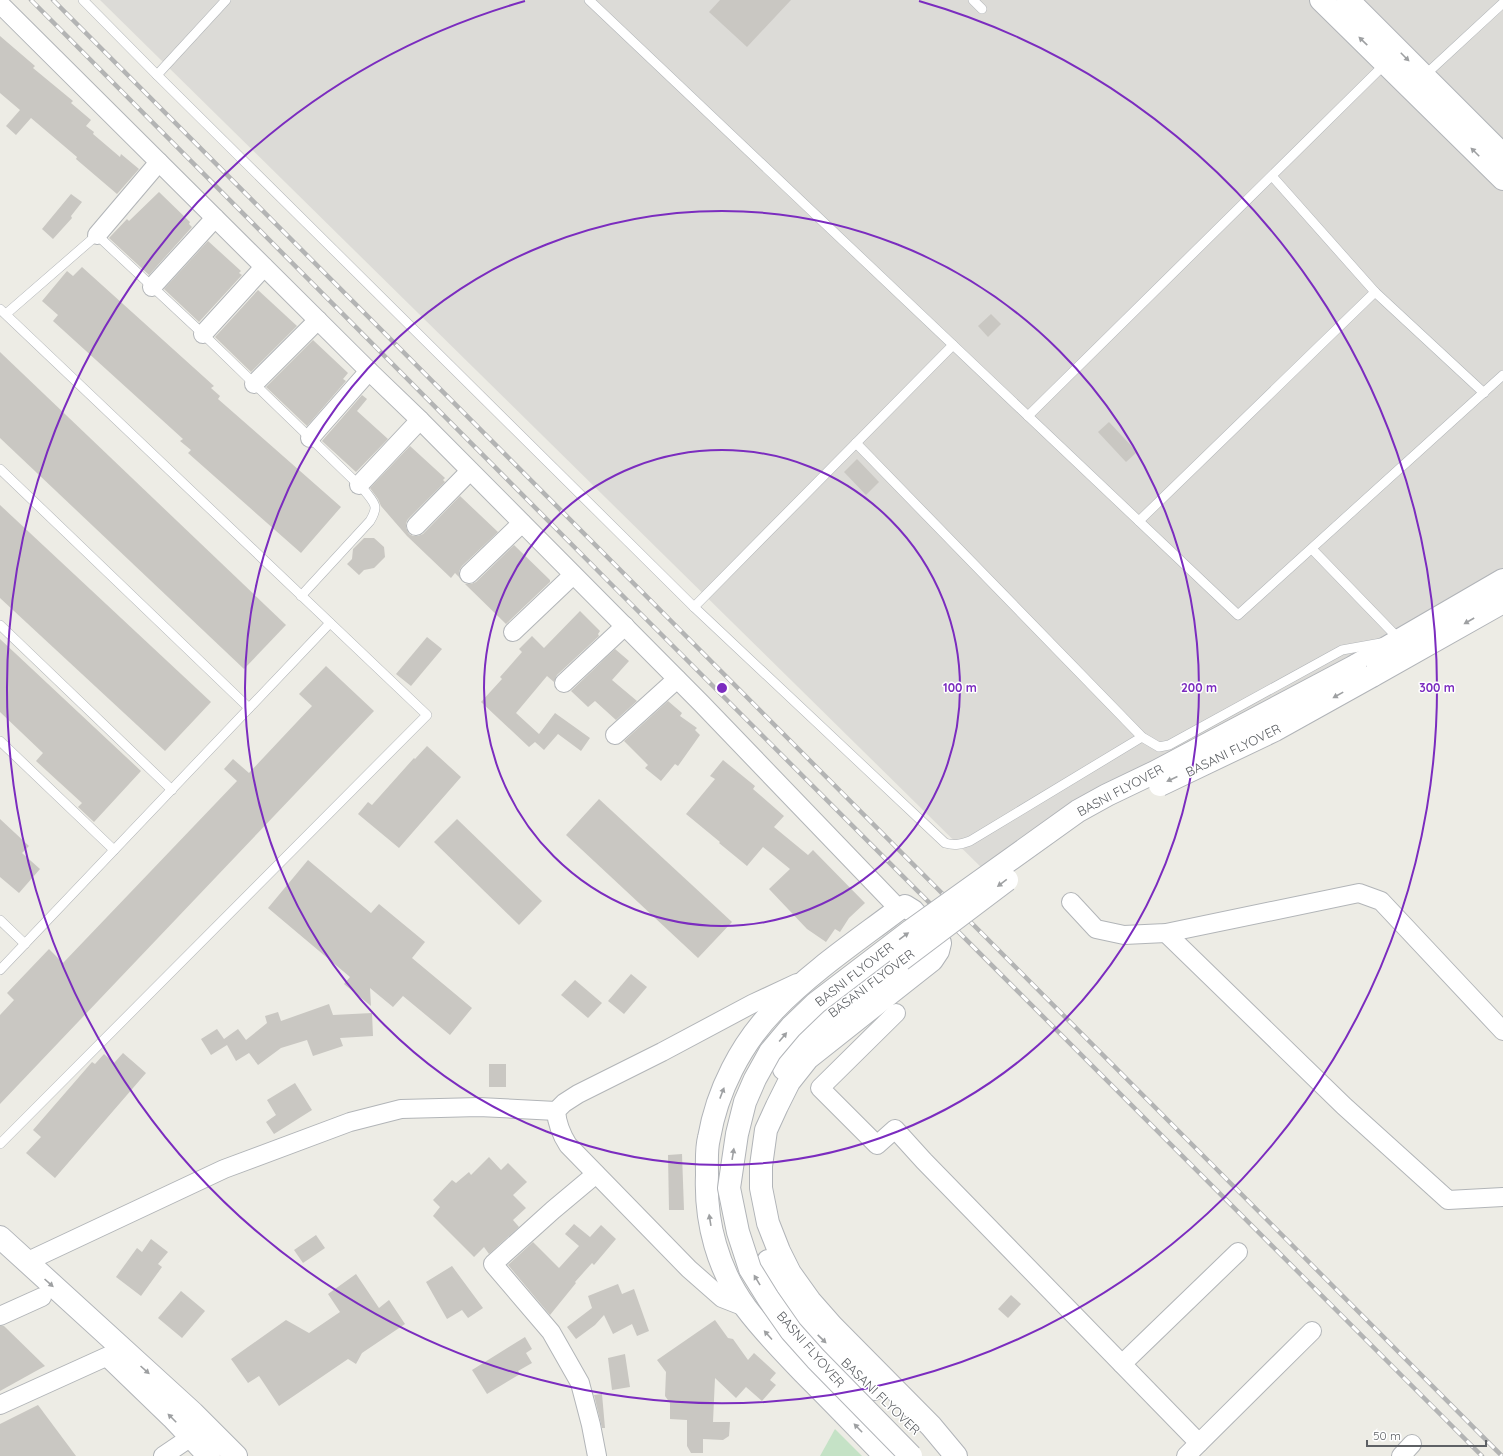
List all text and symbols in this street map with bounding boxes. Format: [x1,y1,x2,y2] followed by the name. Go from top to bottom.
[1358,36,1368,45] one-way arrow
[1400,52,1410,62] one-way arrow
[1470,147,1480,156] one-way arrow
[1463,618,1475,625] one-way arrow
[943,680,977,695] text: 100 m
[1181,680,1217,695] text: 200 m
[1419,680,1455,695] text: 300 m
[715,681,729,695] centre of rings
[1332,692,1344,699] one-way arrow
[1183,720,1283,780] street label: BASANI FLYOVER
[1074,760,1166,819] street label: BASNI FLYOVER
[1166,776,1178,782] one-way arrow
[997,879,1008,888] one-way arrow
[899,932,910,940] one-way arrow
[811,938,897,1010] street label: BASNI FLYOVER
[825,945,918,1021] street label: BASANI FLYOVER
[779,1031,788,1042] one-way arrow
[719,1086,725,1098] one-way arrow
[730,1148,736,1161] one-way arrow
[707,1214,713,1227] one-way arrow
[753,1274,760,1286] one-way arrow
[44,1278,54,1288] one-way arrow
[774,1308,849,1390] street label: BASNI FLYOVER
[763,1330,772,1340] one-way arrow
[817,1334,827,1344] one-way arrow
[838,1354,924,1438] street label: BASANI FLYOVER
[140,1366,151,1375] one-way arrow
[167,1413,177,1423] one-way arrow
[1367,1422,1486,1448] scale bar
[853,1423,863,1433] one-way arrow
[1373,1428,1401,1443] text: 50 m

